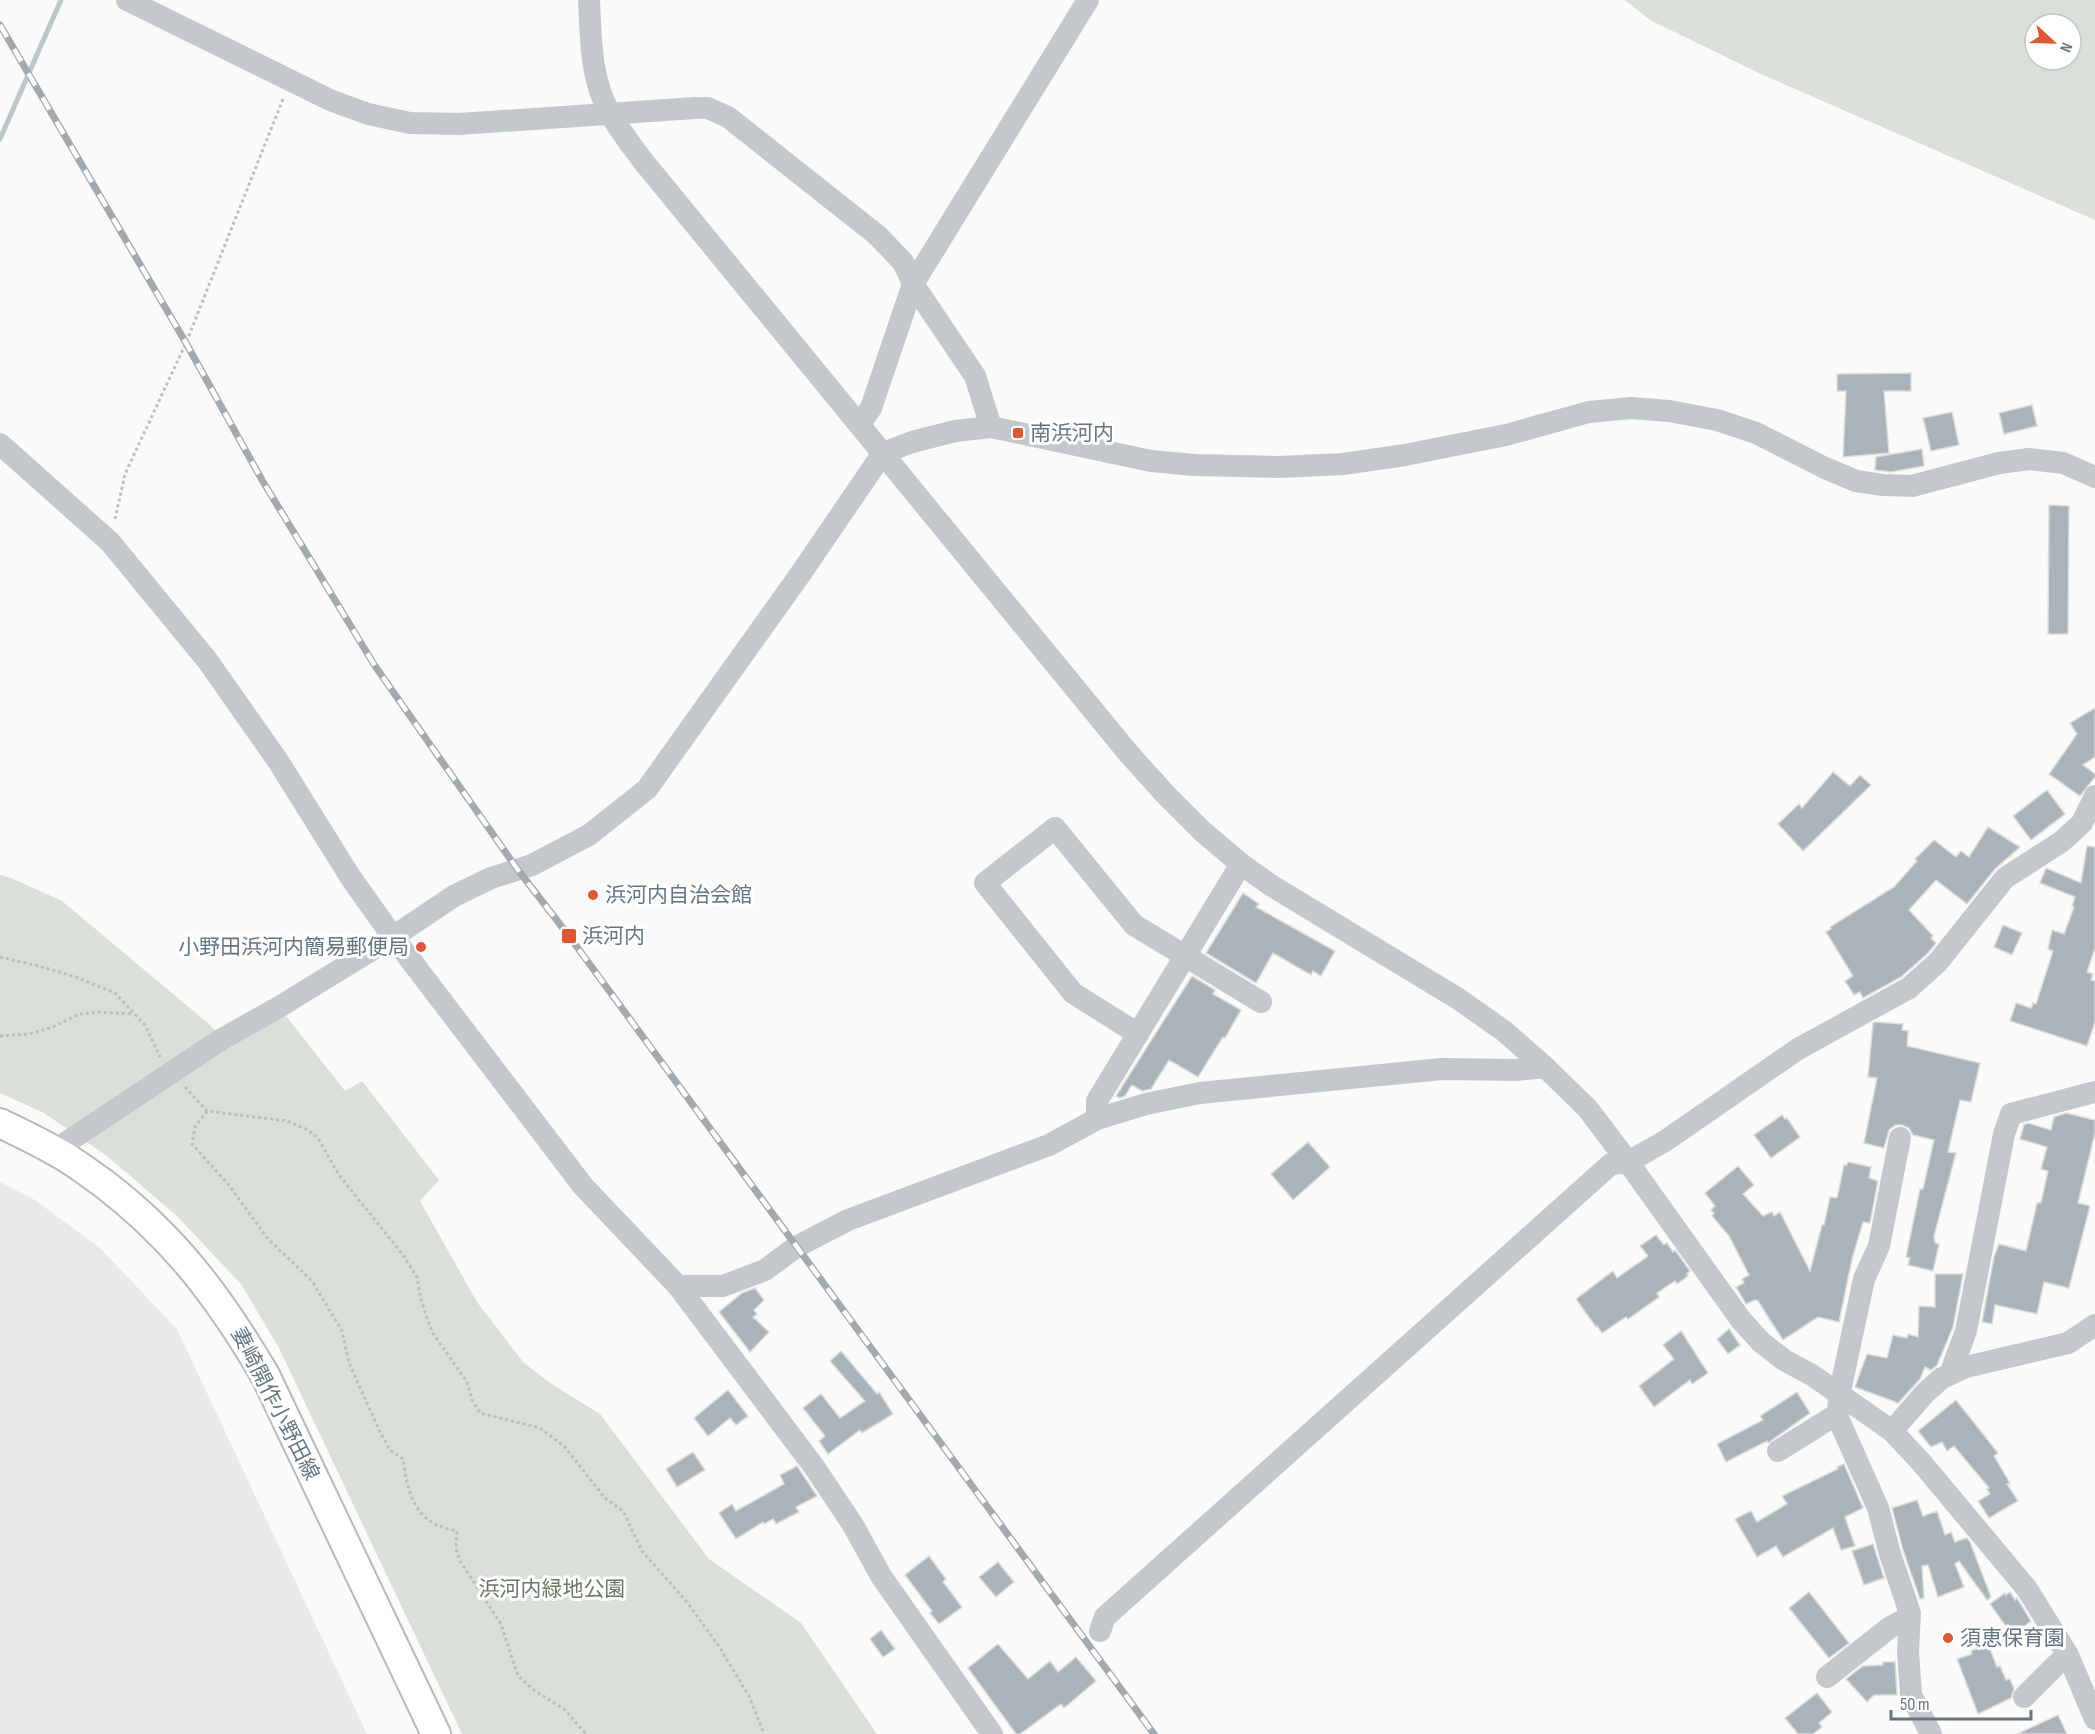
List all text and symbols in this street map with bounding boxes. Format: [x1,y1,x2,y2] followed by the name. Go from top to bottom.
[2023,12,2083,72] north arrow
[2055,40,2076,55] text: N
[1030,421,1114,446] place label: 南浜河内
[1011,426,1025,440] marker: 南浜河内
[605,883,752,908] place label: 浜河内自治会館
[586,888,600,902] marker: 浜河内自治会館
[582,924,645,949] place label: 浜河内
[560,927,578,945] marker: 浜河内
[178,935,409,960] place label: 小野田浜河内簡易郵便局
[414,940,428,954] marker: 小野田浜河内簡易郵便局
[226,1323,324,1485] street label: 妻崎開作小野田線
[479,1577,626,1602] park label: 浜河内緑地公園
[1960,1626,2065,1651] place label: 須恵保育園
[1941,1631,1955,1645] marker: 須恵保育園
[1891,1683,2030,1721] scale bar
[1900,1694,1930,1715] text: 50 m

